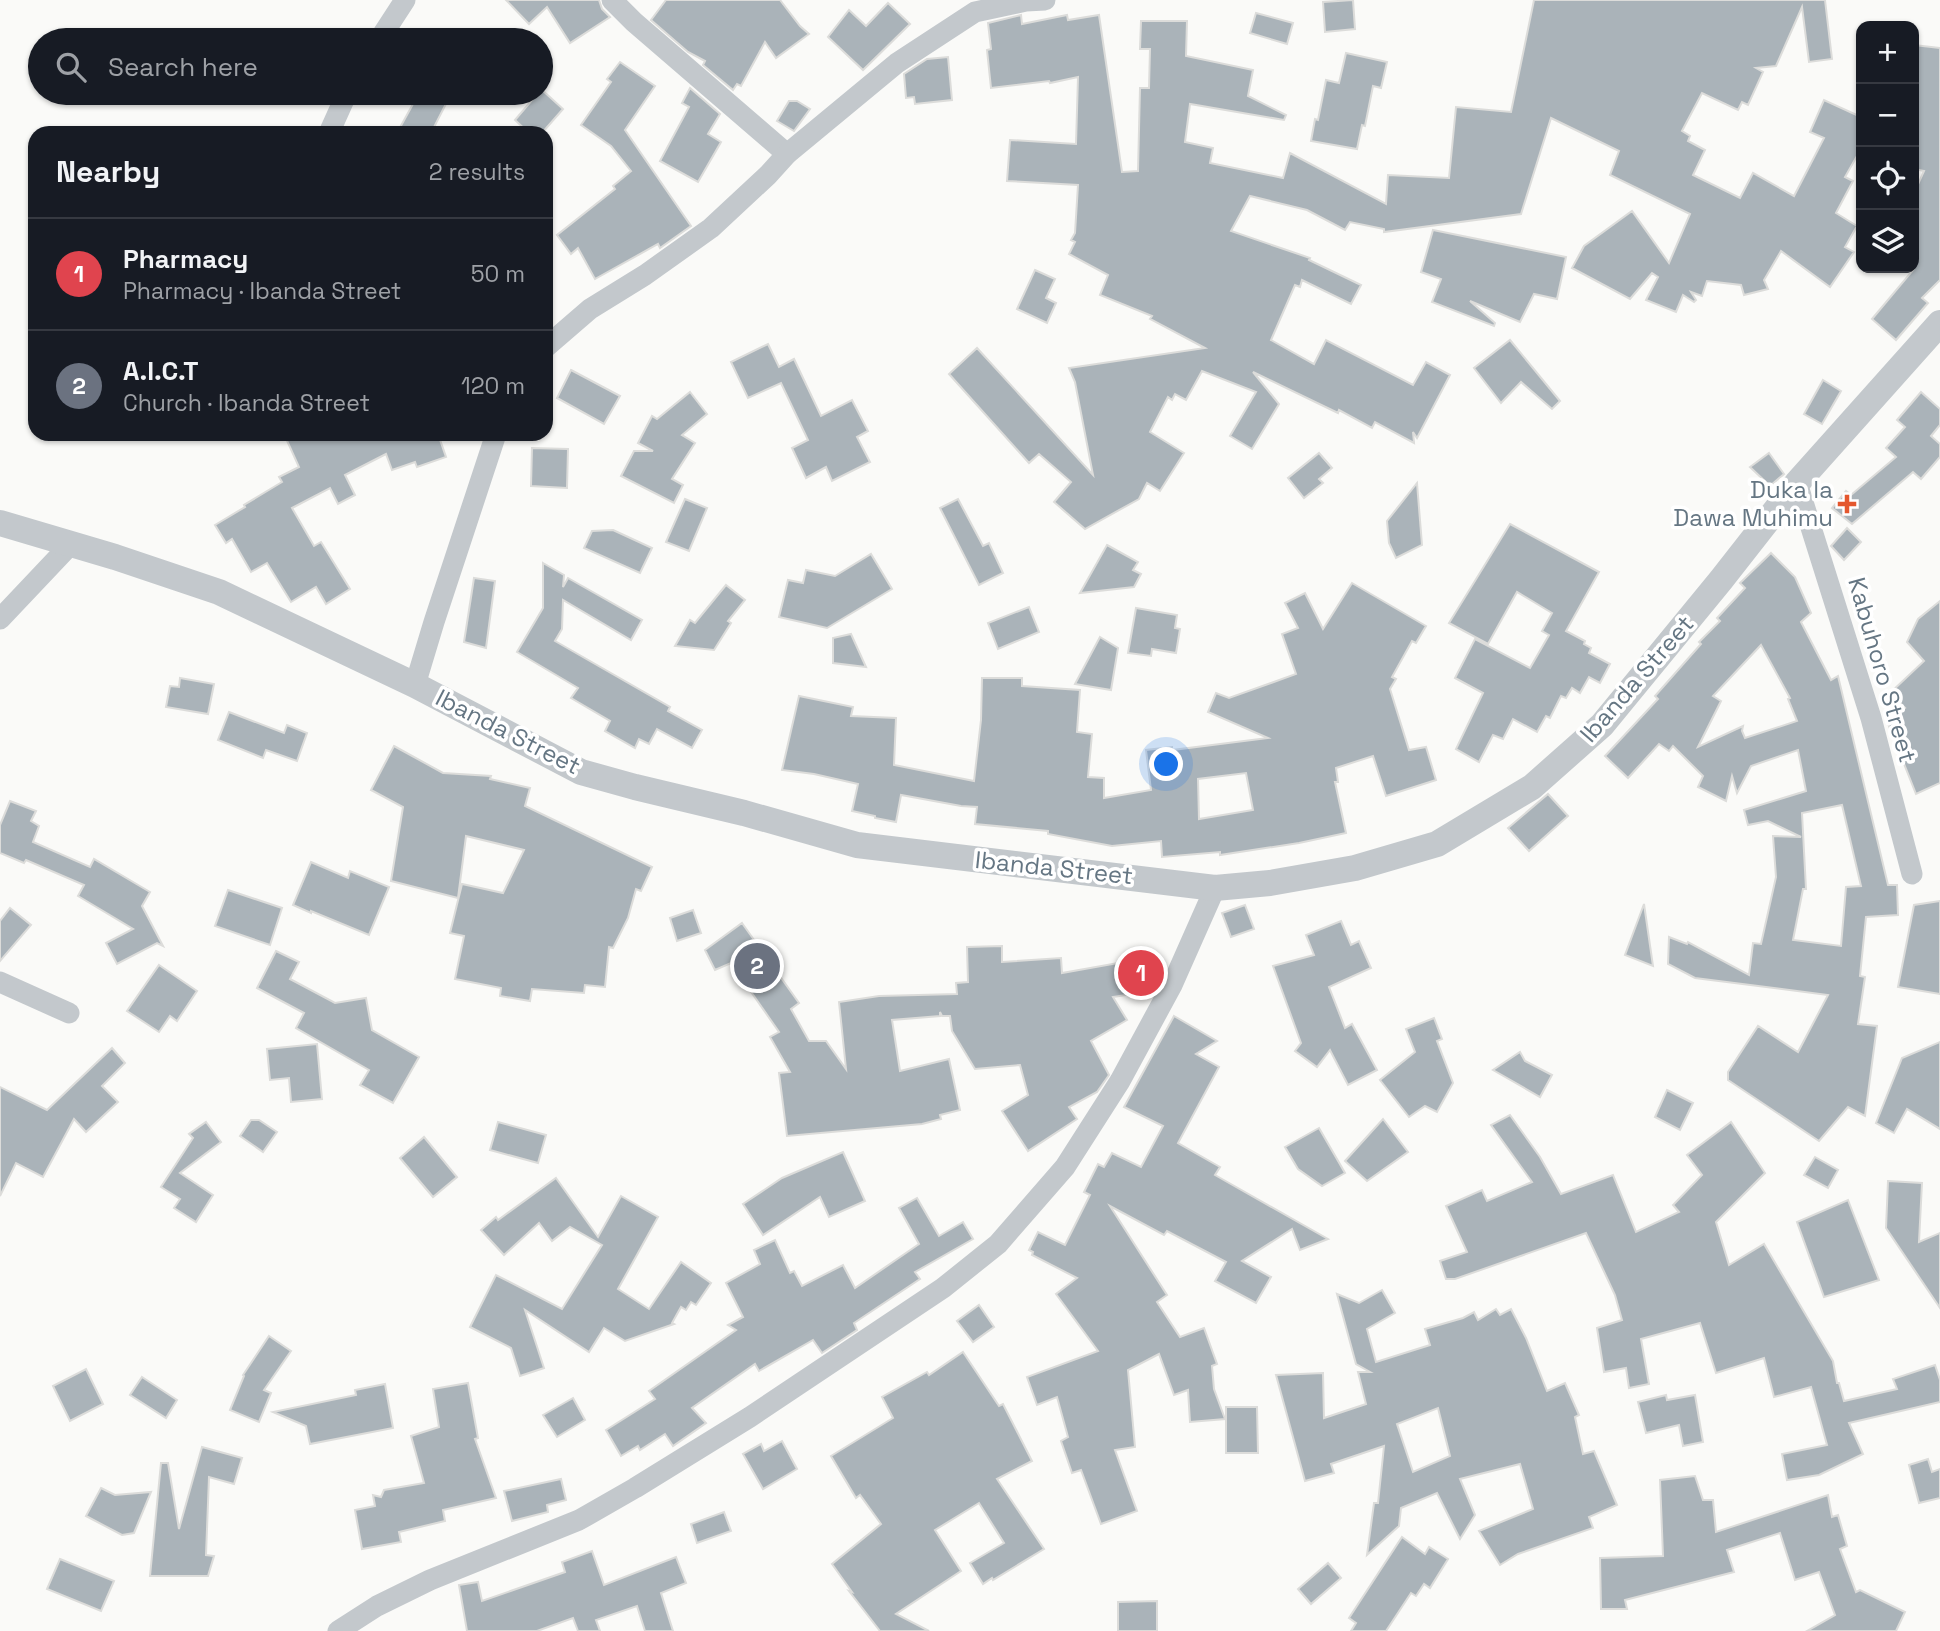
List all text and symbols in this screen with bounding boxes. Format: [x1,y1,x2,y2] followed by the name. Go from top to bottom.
[1856,21,1919,273] map controls
[1856,21,1919,84] button: +
[28,28,553,105] search box
[52,48,90,86] icon: search
[108,50,258,84] text: Search here
[1856,84,1919,147] button: −
[1856,147,1919,210] button: locate
[56,152,160,191] text: Nearby
[429,157,525,187] text: 2 results
[1856,210,1919,273] button: layers
[123,242,248,276] text: Pharmacy
[74,259,84,289] text: 1
[471,259,525,289] text: 50 m
[123,276,401,306] text: Pharmacy · Ibanda Street
[123,354,199,388] text: A.I.C.T
[72,371,86,401] text: 2
[461,371,525,401] text: 120 m
[123,388,370,418] text: Church · Ibanda Street
[1673,474,1833,533] place label: Duka la Dawa Muhimu
[1839,496,1855,512] marker: Duka la Dawa Muhimu
[1841,574,1924,766] street label: Kabuhoro Street
[1573,609,1700,749] street label: Ibanda Street
[431,682,586,781] street label: Ibanda Street
[1149,747,1183,781] your location
[974,844,1135,891] street label: Ibanda Street
[734,940,780,992] pin: 2
[1118,947,1164,999] pin: 1

